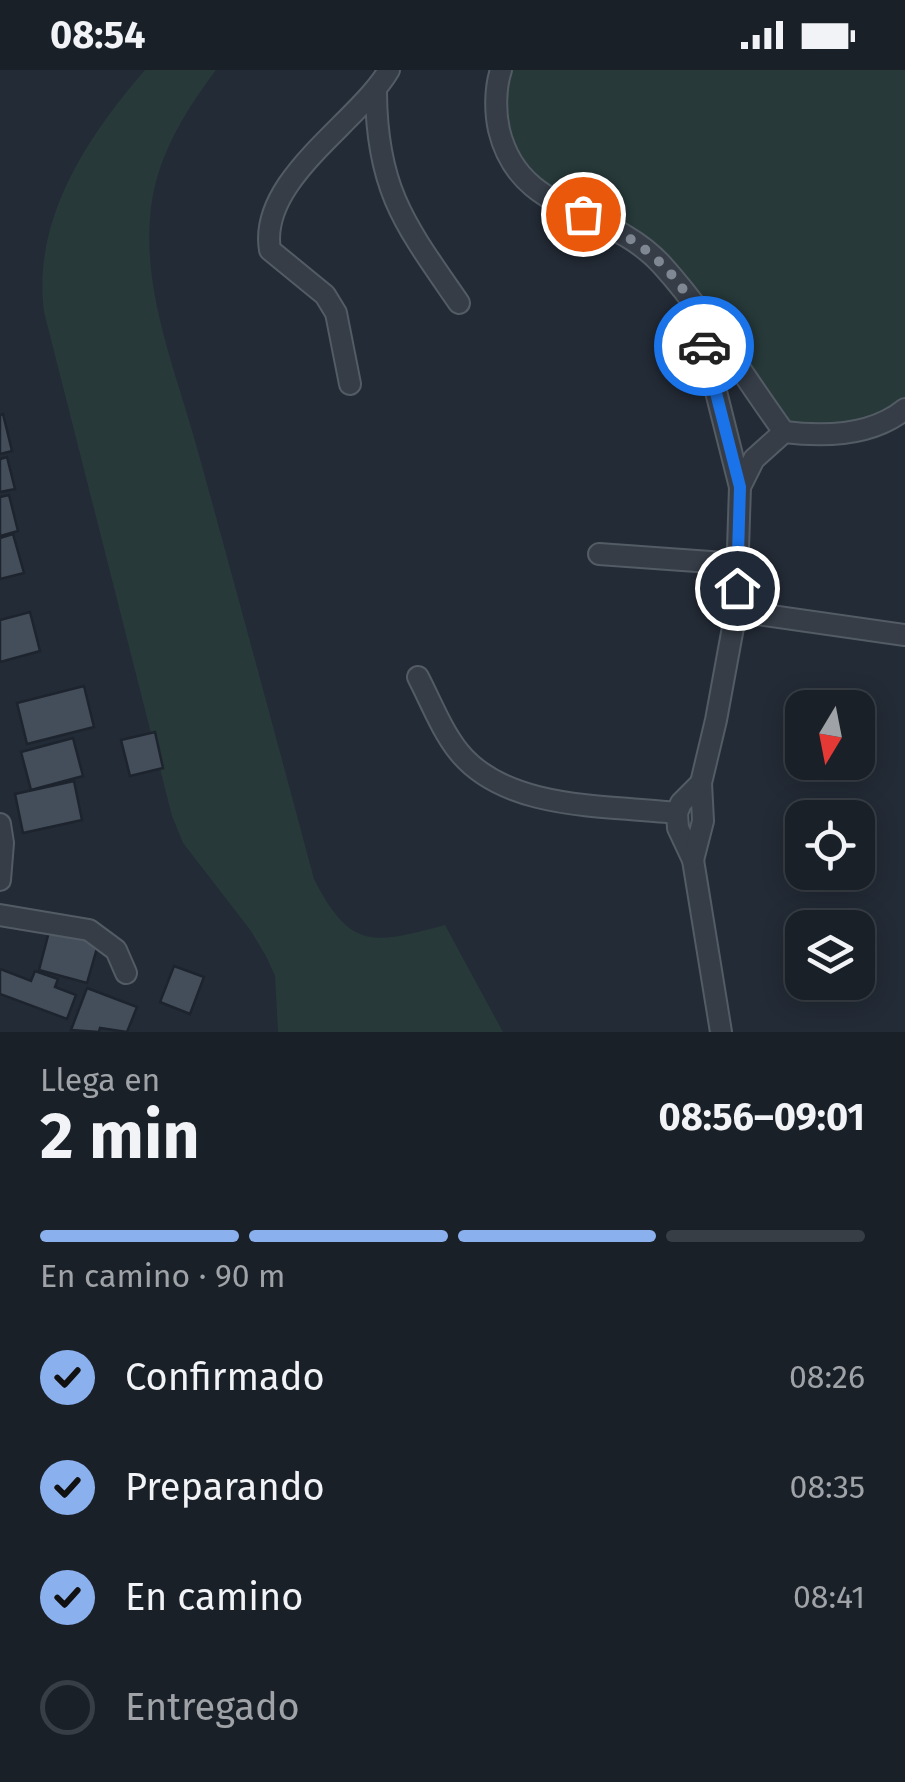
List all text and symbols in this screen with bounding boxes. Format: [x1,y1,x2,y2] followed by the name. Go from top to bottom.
[50,12,146,58] text: 08:54
[541,172,626,257] pin
[556,187,611,242] icon: bag
[654,296,754,396] courier
[677,319,732,374] icon: car
[695,546,780,631] pin
[710,561,765,616] icon: home
[785,690,875,780] north arrow
[785,690,875,1000] map controls
[785,800,875,890] button: locate
[785,910,875,1000] button: layers
[40,1061,160,1099] text: Llega en
[658,1094,865,1140] text: 08:56–09:01
[40,1097,200,1175] text: 2 min
[40,1257,286,1295] text: En camino · 90 m
[40,1350,95,1405] icon: check
[125,1354,325,1400] text: Confirmado
[789,1358,865,1396] text: 08:26
[40,1460,95,1515] icon: check
[125,1464,325,1510] text: Preparando
[790,1468,865,1506] text: 08:35
[40,1570,95,1625] icon: check
[125,1574,304,1620] text: En camino
[793,1578,865,1616] text: 08:41
[125,1684,300,1730] text: Entregado

